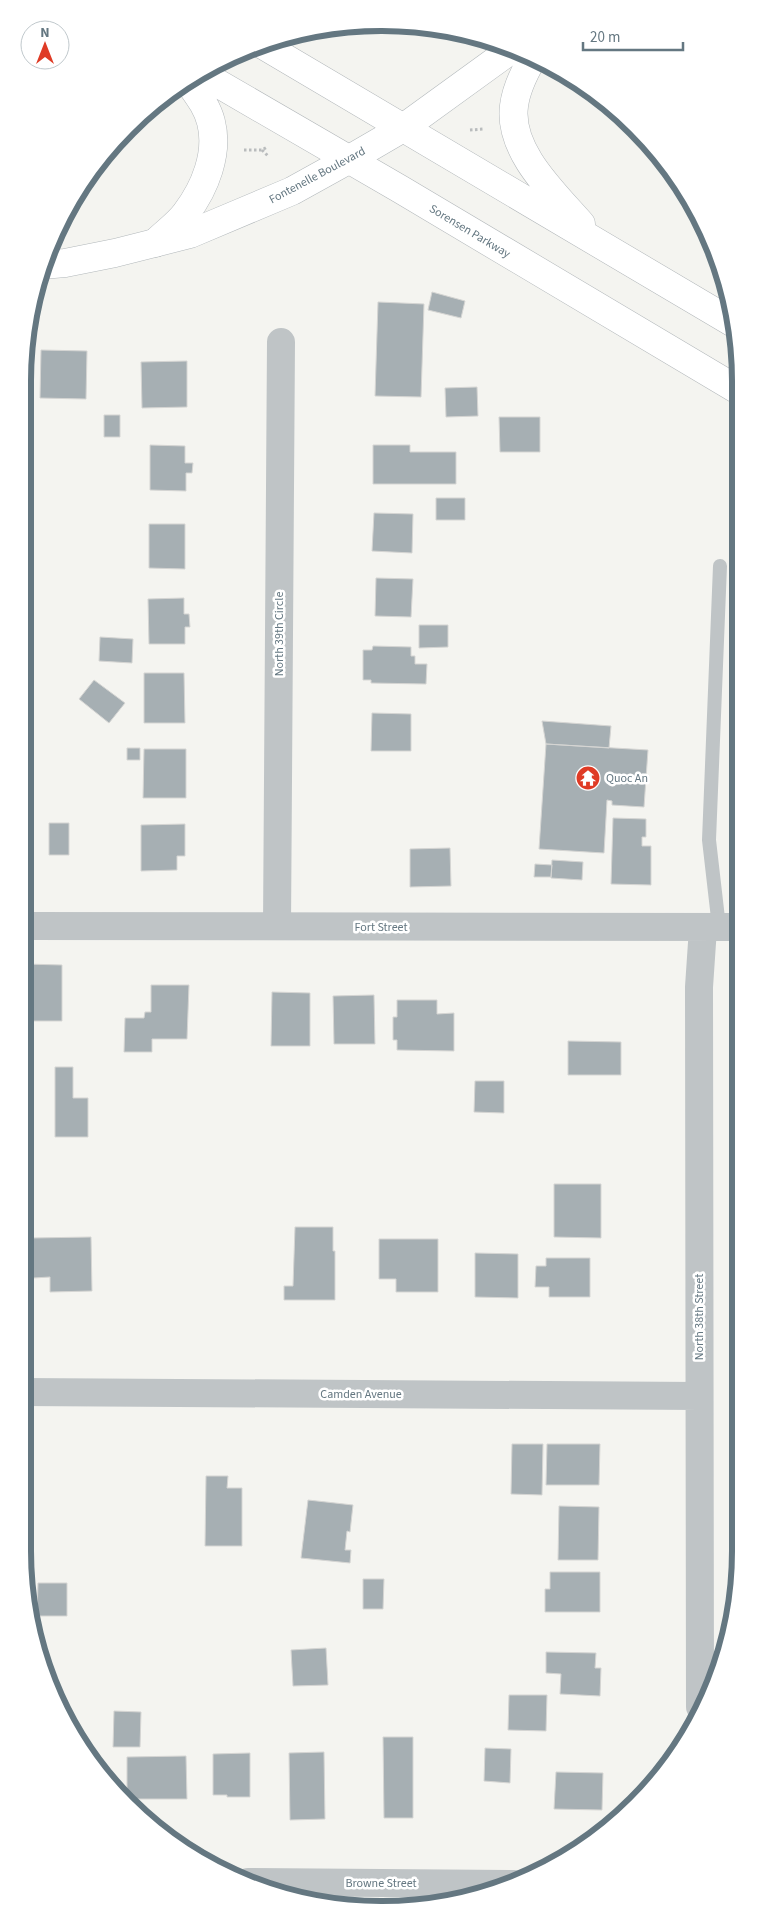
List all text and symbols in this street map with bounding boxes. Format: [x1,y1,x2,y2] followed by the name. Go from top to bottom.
[20,20,70,70] north arrow
[583,20,683,52] scale bar
[40,23,50,43] text: N
[590,27,620,48] text: 20 m
[266,143,368,208] street label: Fontenelle Boulevard
[426,200,514,263] street label: Sorensen Parkway
[271,592,288,676] street label: North 39th Circle
[575,765,601,791] temple icon: Quoc An
[606,770,648,787] place label: Quoc An
[355,919,407,936] street label: Fort Street
[691,1274,708,1360] street label: North 38th Street
[320,1386,402,1403] street label: Camden Avenue
[345,1875,417,1892] street label: Browne Street

